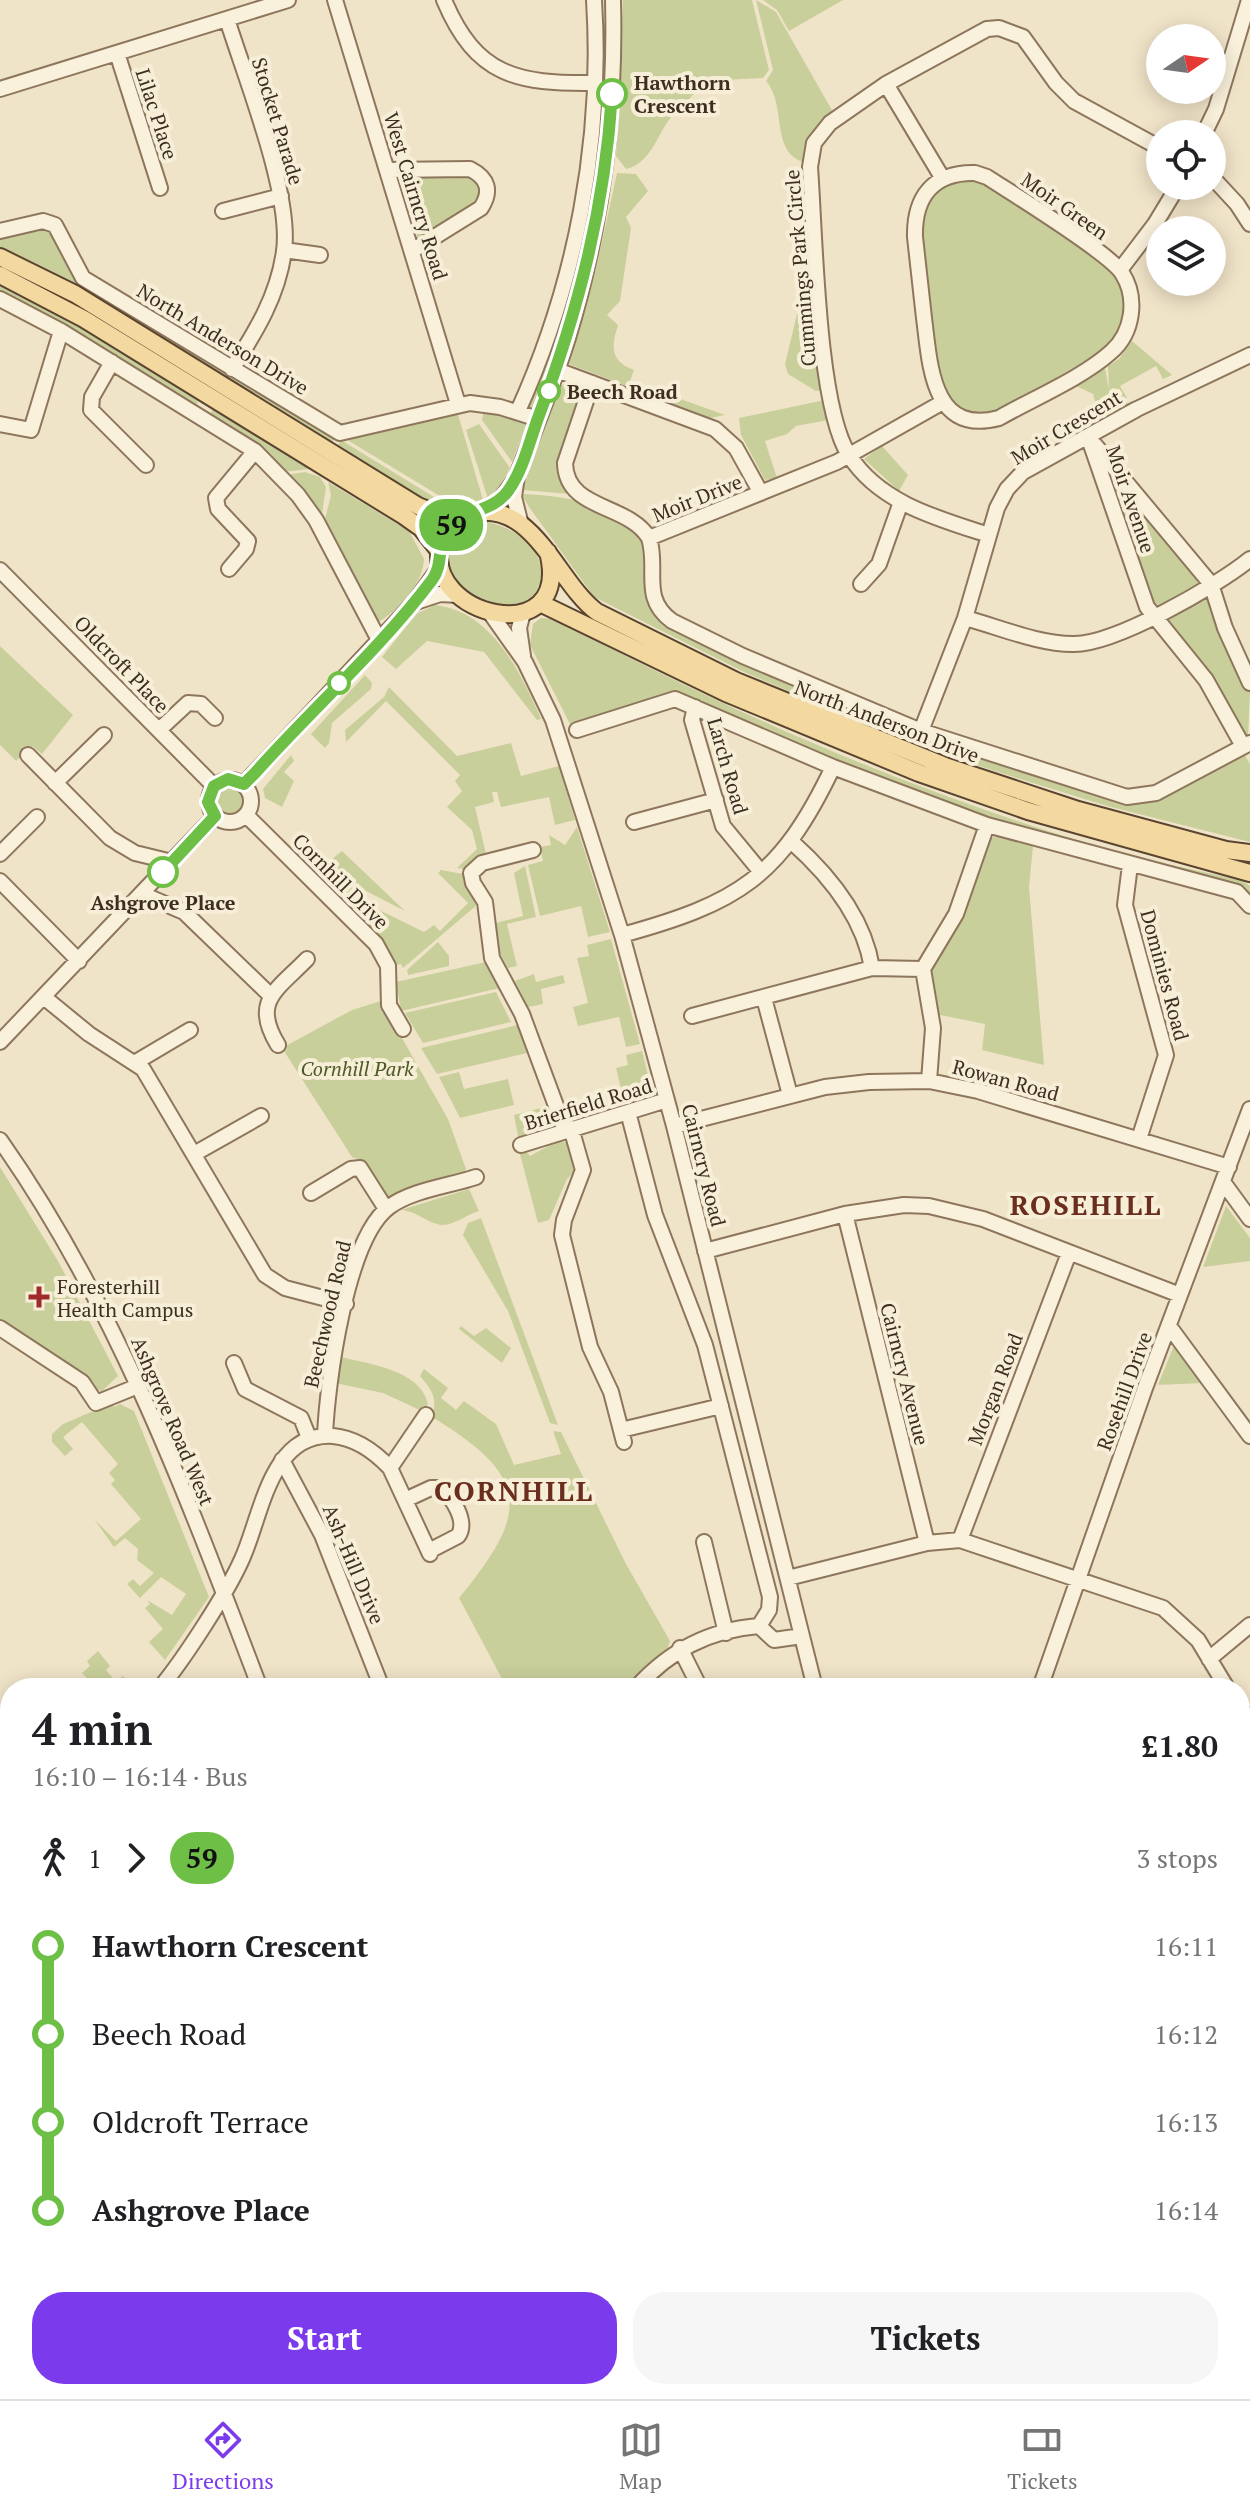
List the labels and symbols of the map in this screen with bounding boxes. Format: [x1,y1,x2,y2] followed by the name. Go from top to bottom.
[1146,24,1226,104] north arrow
[246,54,310,188] street label: Stocket Parade
[130,65,184,163] street label: Lilac Place
[634,69,731,119] place label: Hawthorn Crescent
[597,79,627,109] marker: Hawthorn Crescent
[378,109,454,283] street label: West Cairncry Road
[1016,166,1114,246] street label: Moir Green
[778,168,822,368] street label: Cummings Park Circle
[132,277,314,401] street label: North Anderson Drive
[567,378,678,405] place label: Beech Road
[538,380,560,402] marker: Beech Road
[1006,383,1127,471] street label: Moir Crescent
[1100,442,1162,556] street label: Moir Avenue
[648,468,746,528] street label: Moir Drive
[415,499,487,551] line badge: 59
[69,609,175,719] street label: Oldcroft Place
[328,672,350,694] unlabelled marker
[791,673,983,769] street label: North Anderson Drive
[701,715,755,817] street label: Larch Road
[287,827,395,935] street label: Cornhill Drive
[148,857,178,887] marker: Ashgrove Place
[90,889,236,916] place label: Ashgrove Place
[1135,906,1195,1044] street label: Dominies Road
[950,1053,1062,1107] street label: Rowan Road
[300,1055,414,1082] park label: Cornhill Park
[521,1072,655,1136] street label: Brierfield Road
[676,1101,732,1229] street label: Cairncry Road
[1010,1186,1162,1223] district label: ROSEHILL
[297,1238,357,1390] street label: Beechwood Road
[57,1273,193,1323] place label: Foresterhill Health Campus
[28,1286,50,1308] marker: Foresterhill Health Campus
[874,1300,936,1448] street label: Cairncry Avenue
[1090,1328,1158,1454] street label: Rosehill Drive
[961,1329,1029,1449] street label: Morgan Road
[125,1333,221,1510] street label: Ashgrove Road West
[434,1472,594,1509] district label: CORNHILL
[317,1500,391,1628] street label: Ash-Hill Drive

